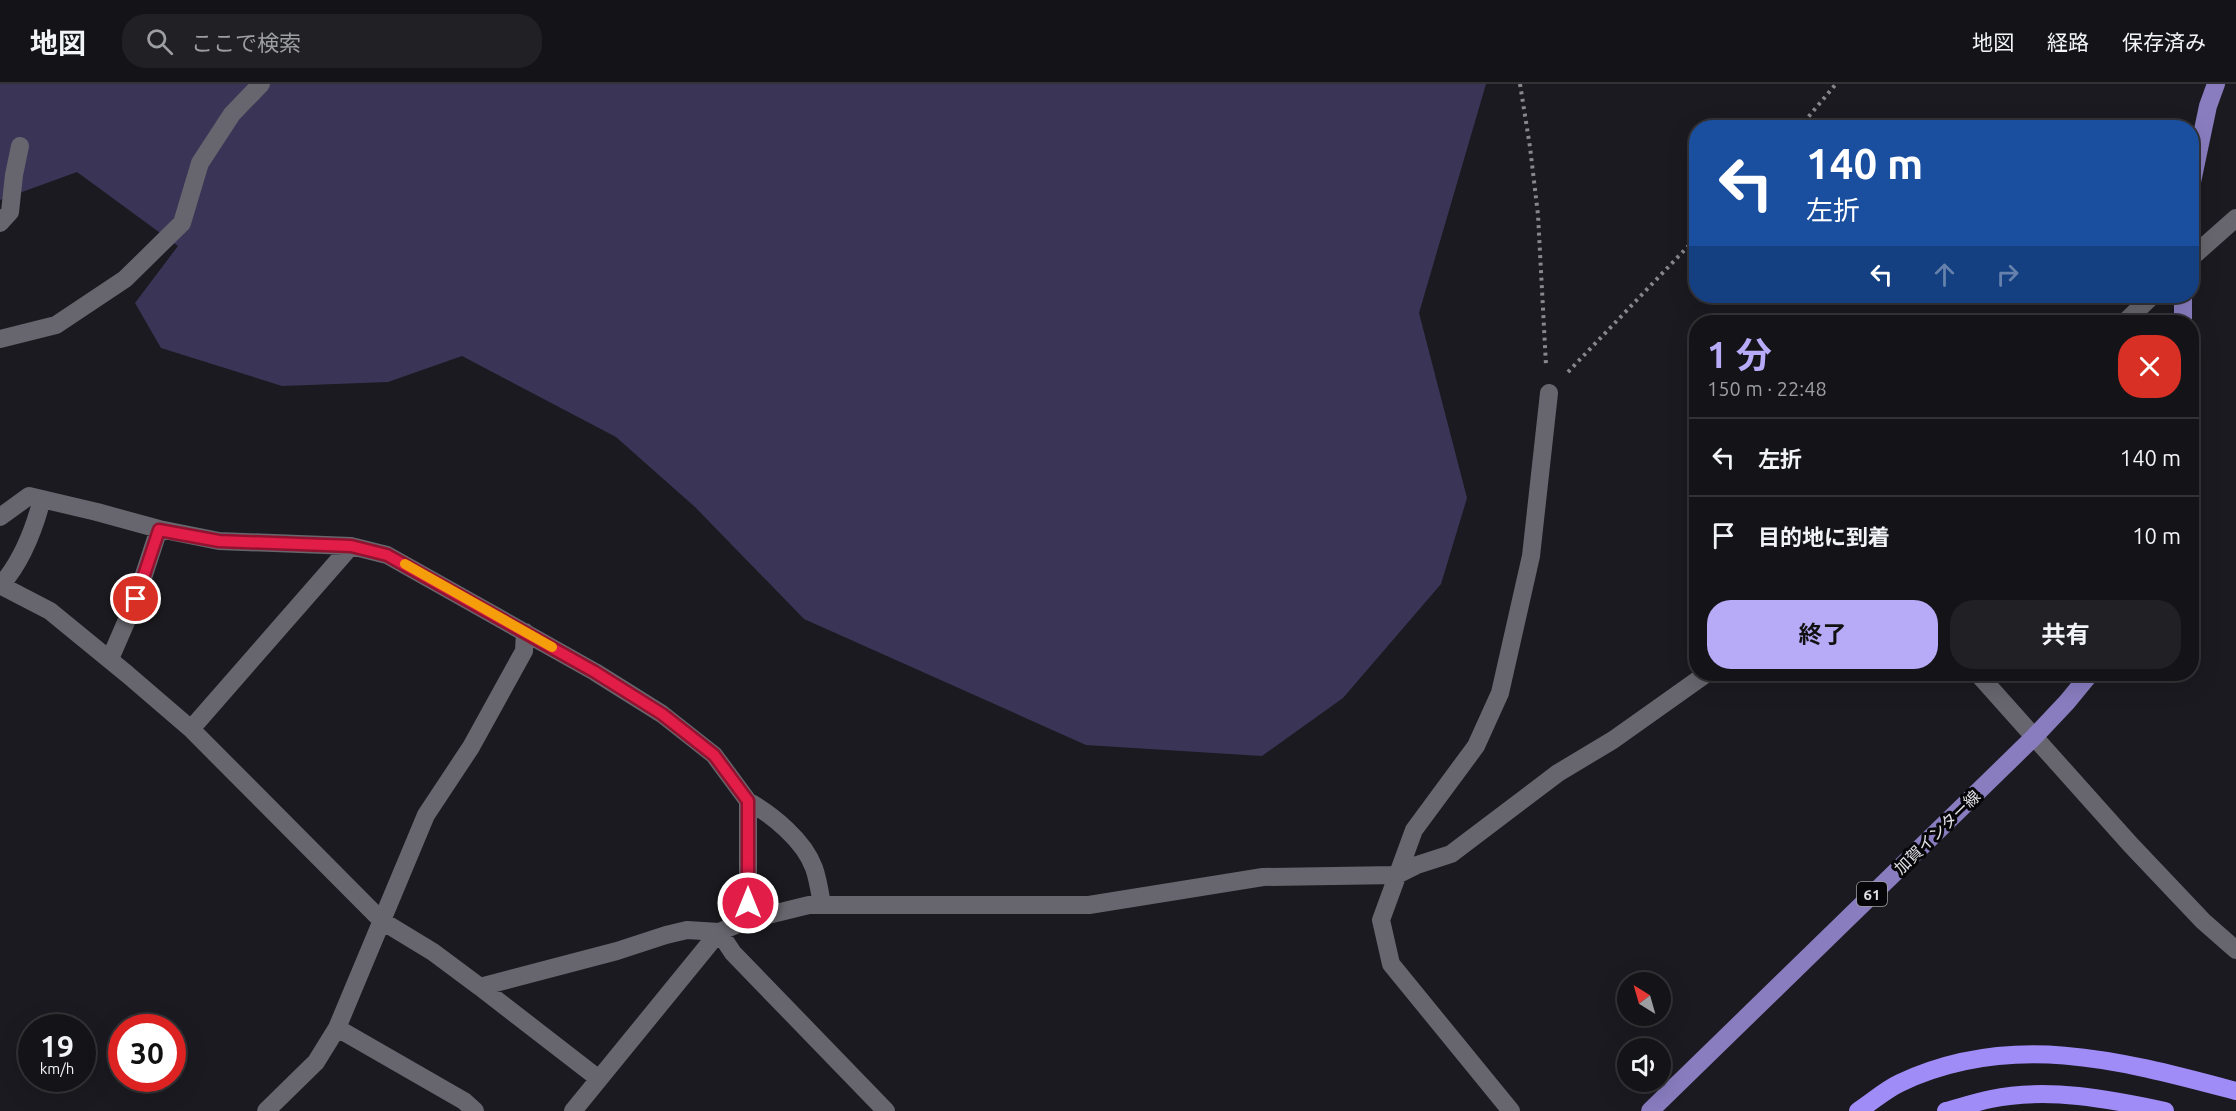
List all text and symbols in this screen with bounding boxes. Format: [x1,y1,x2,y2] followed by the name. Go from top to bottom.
[122,14,542,68] search box
[143,25,176,58] icon: search
[30,27,86,58] text: 地図
[191,30,301,55] text: ここで検索
[1972,30,2014,54] text: 地図
[2047,30,2089,54] text: 経路
[2122,30,2206,54] text: 保存済み
[1806,140,1923,187] text: 140 m
[1707,144,1785,222] icon: left
[1806,195,1860,225] text: 左折
[1865,258,1898,291] icon: left
[1928,258,1961,291] icon: ahead
[1991,258,2024,291] icon: right
[1707,334,1772,375] text: 1 分
[2118,335,2181,398] button: close
[1707,377,1827,400] text: 150 m · 22:48
[1707,441,1740,474] icon: left
[2120,445,2181,470] text: 140 m
[1758,446,1802,471] text: 左折
[1707,519,1740,552] icon: arrive
[2132,523,2181,548] text: 10 m
[1758,524,1890,549] text: 目的地に到着
[110,573,161,624] pin
[119,582,152,615] icon: arrive
[1707,600,1938,669] button: 終了
[1950,600,2181,669] button: 共有
[1890,787,1984,877] street label: 加賀インター線
[716,871,780,935] position arrow
[1857,882,1887,906] road number: 61
[1617,972,1671,1026] north arrow
[1617,972,1671,1092] map controls
[108,1014,186,1092] speed limit sign: 30
[40,1029,74,1063] text: 19
[1617,1038,1671,1092] button: sound
[40,1060,74,1077] text: km/h

